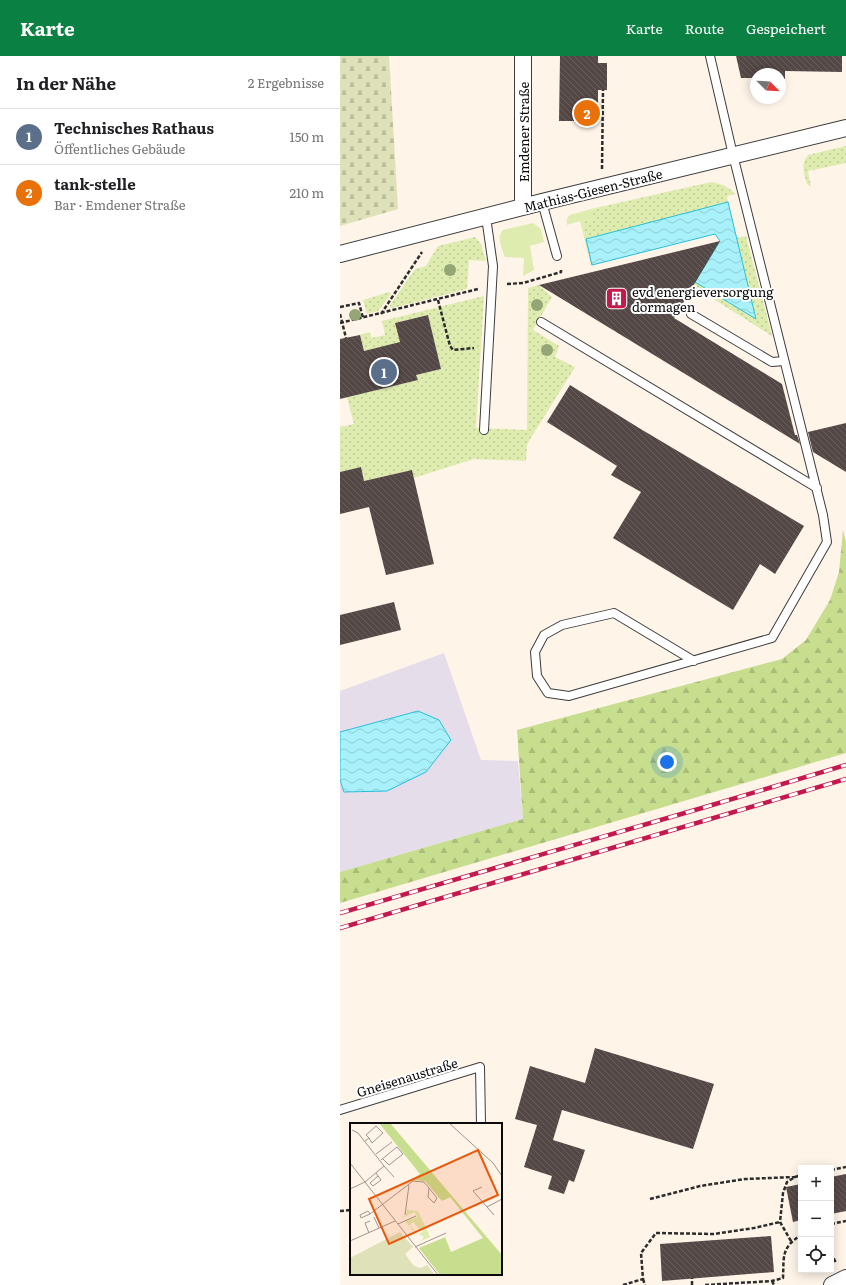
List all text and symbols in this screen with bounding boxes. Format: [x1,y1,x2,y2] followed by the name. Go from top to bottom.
[20,14,75,42] text: Karte
[626,18,663,38] text: Karte
[685,18,724,38] text: Route
[746,18,826,38] text: Gespeichert
[750,68,786,104] north arrow
[16,70,116,95] text: In der Nähe
[248,73,324,92] text: 2 Ergebnisse
[514,82,533,182] street label: Emdener Straße
[574,98,600,128] pin: 2
[54,116,214,139] text: Technisches Rathaus
[26,127,32,146] text: 1
[289,127,324,146] text: 150 m
[54,139,185,158] text: Öffentliches Gebäude
[522,164,665,216] street label: Mathias-Giesen-Straße
[54,172,136,195] text: tank-stelle
[26,183,32,202] text: 2
[289,183,324,202] text: 210 m
[54,195,186,214] text: Bar · Emdener Straße
[632,282,774,316] place label: evd energieversorgung dormagen
[603,285,629,311] building icon: evd energieversorgung dormagen
[371,357,397,387] pin: 1
[657,752,677,772] your location
[354,1053,460,1101] street label: Gneisenaustraße
[350,1123,502,1275] inset map
[798,1165,834,1273] map controls
[798,1165,834,1201] button: +
[798,1201,834,1237] button: −
[798,1237,834,1273] button: locate

